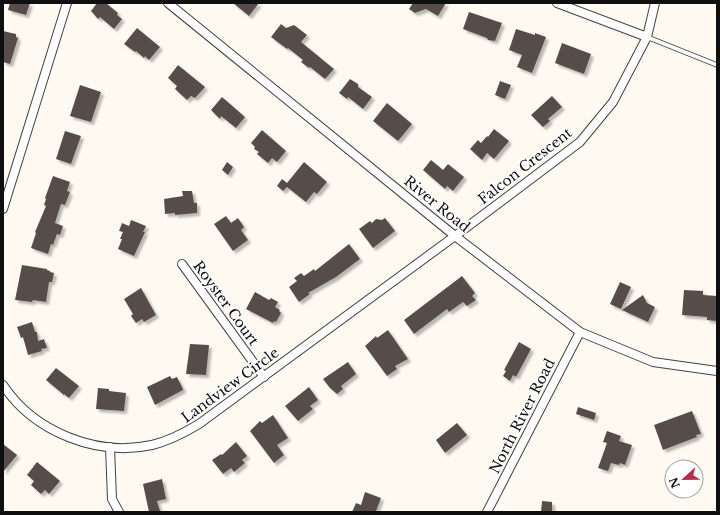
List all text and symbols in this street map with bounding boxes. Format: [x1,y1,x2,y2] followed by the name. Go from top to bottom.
[474,123,576,208] street label: Falcon Crescent
[400,172,474,236] street label: River Road
[189,257,263,349] street label: Royster Court
[178,344,282,426] street label: Landview Circle
[485,355,559,476] street label: North River Road
[664,459,704,499] north arrow
[666,475,683,490] text: N

